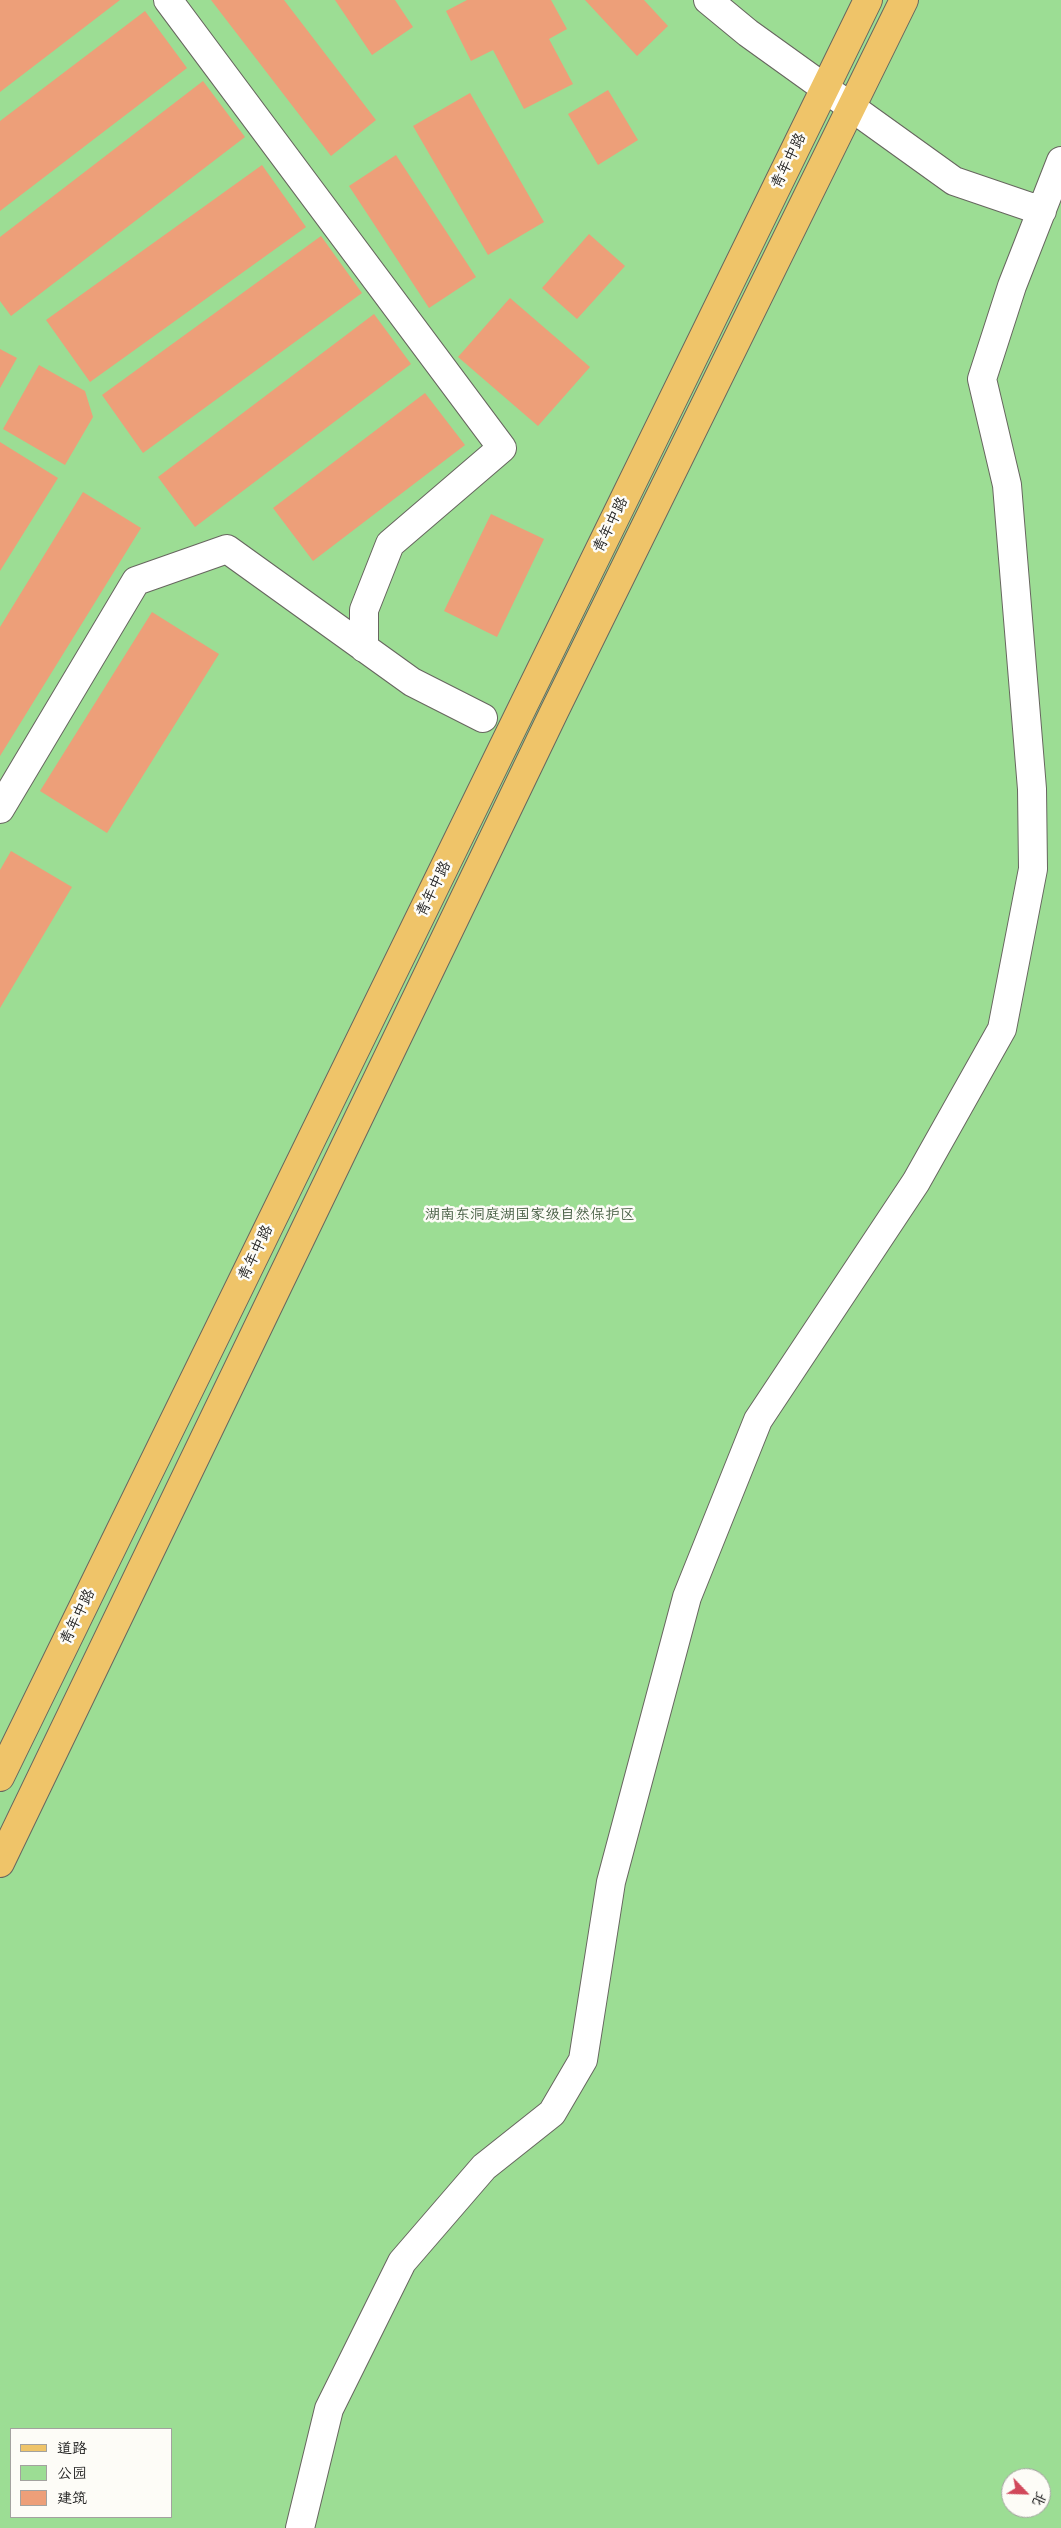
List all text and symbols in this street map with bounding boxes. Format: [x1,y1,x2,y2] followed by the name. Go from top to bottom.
[768,130,810,192] street label: 青年中路
[590,494,632,556] street label: 青年中路
[413,858,455,920] street label: 青年中路
[425,1206,635,1224] park label: 湖南东洞庭湖国家级自然保护区
[235,1222,277,1284] street label: 青年中路
[57,1586,99,1648] street label: 青年中路
[10,2428,172,2518] legend
[57,2439,87,2458] text: 道路
[57,2464,87,2483] text: 公园
[1001,2468,1051,2518] north arrow
[57,2489,87,2508] text: 建筑
[1029,2489,1050,2509] text: 北

